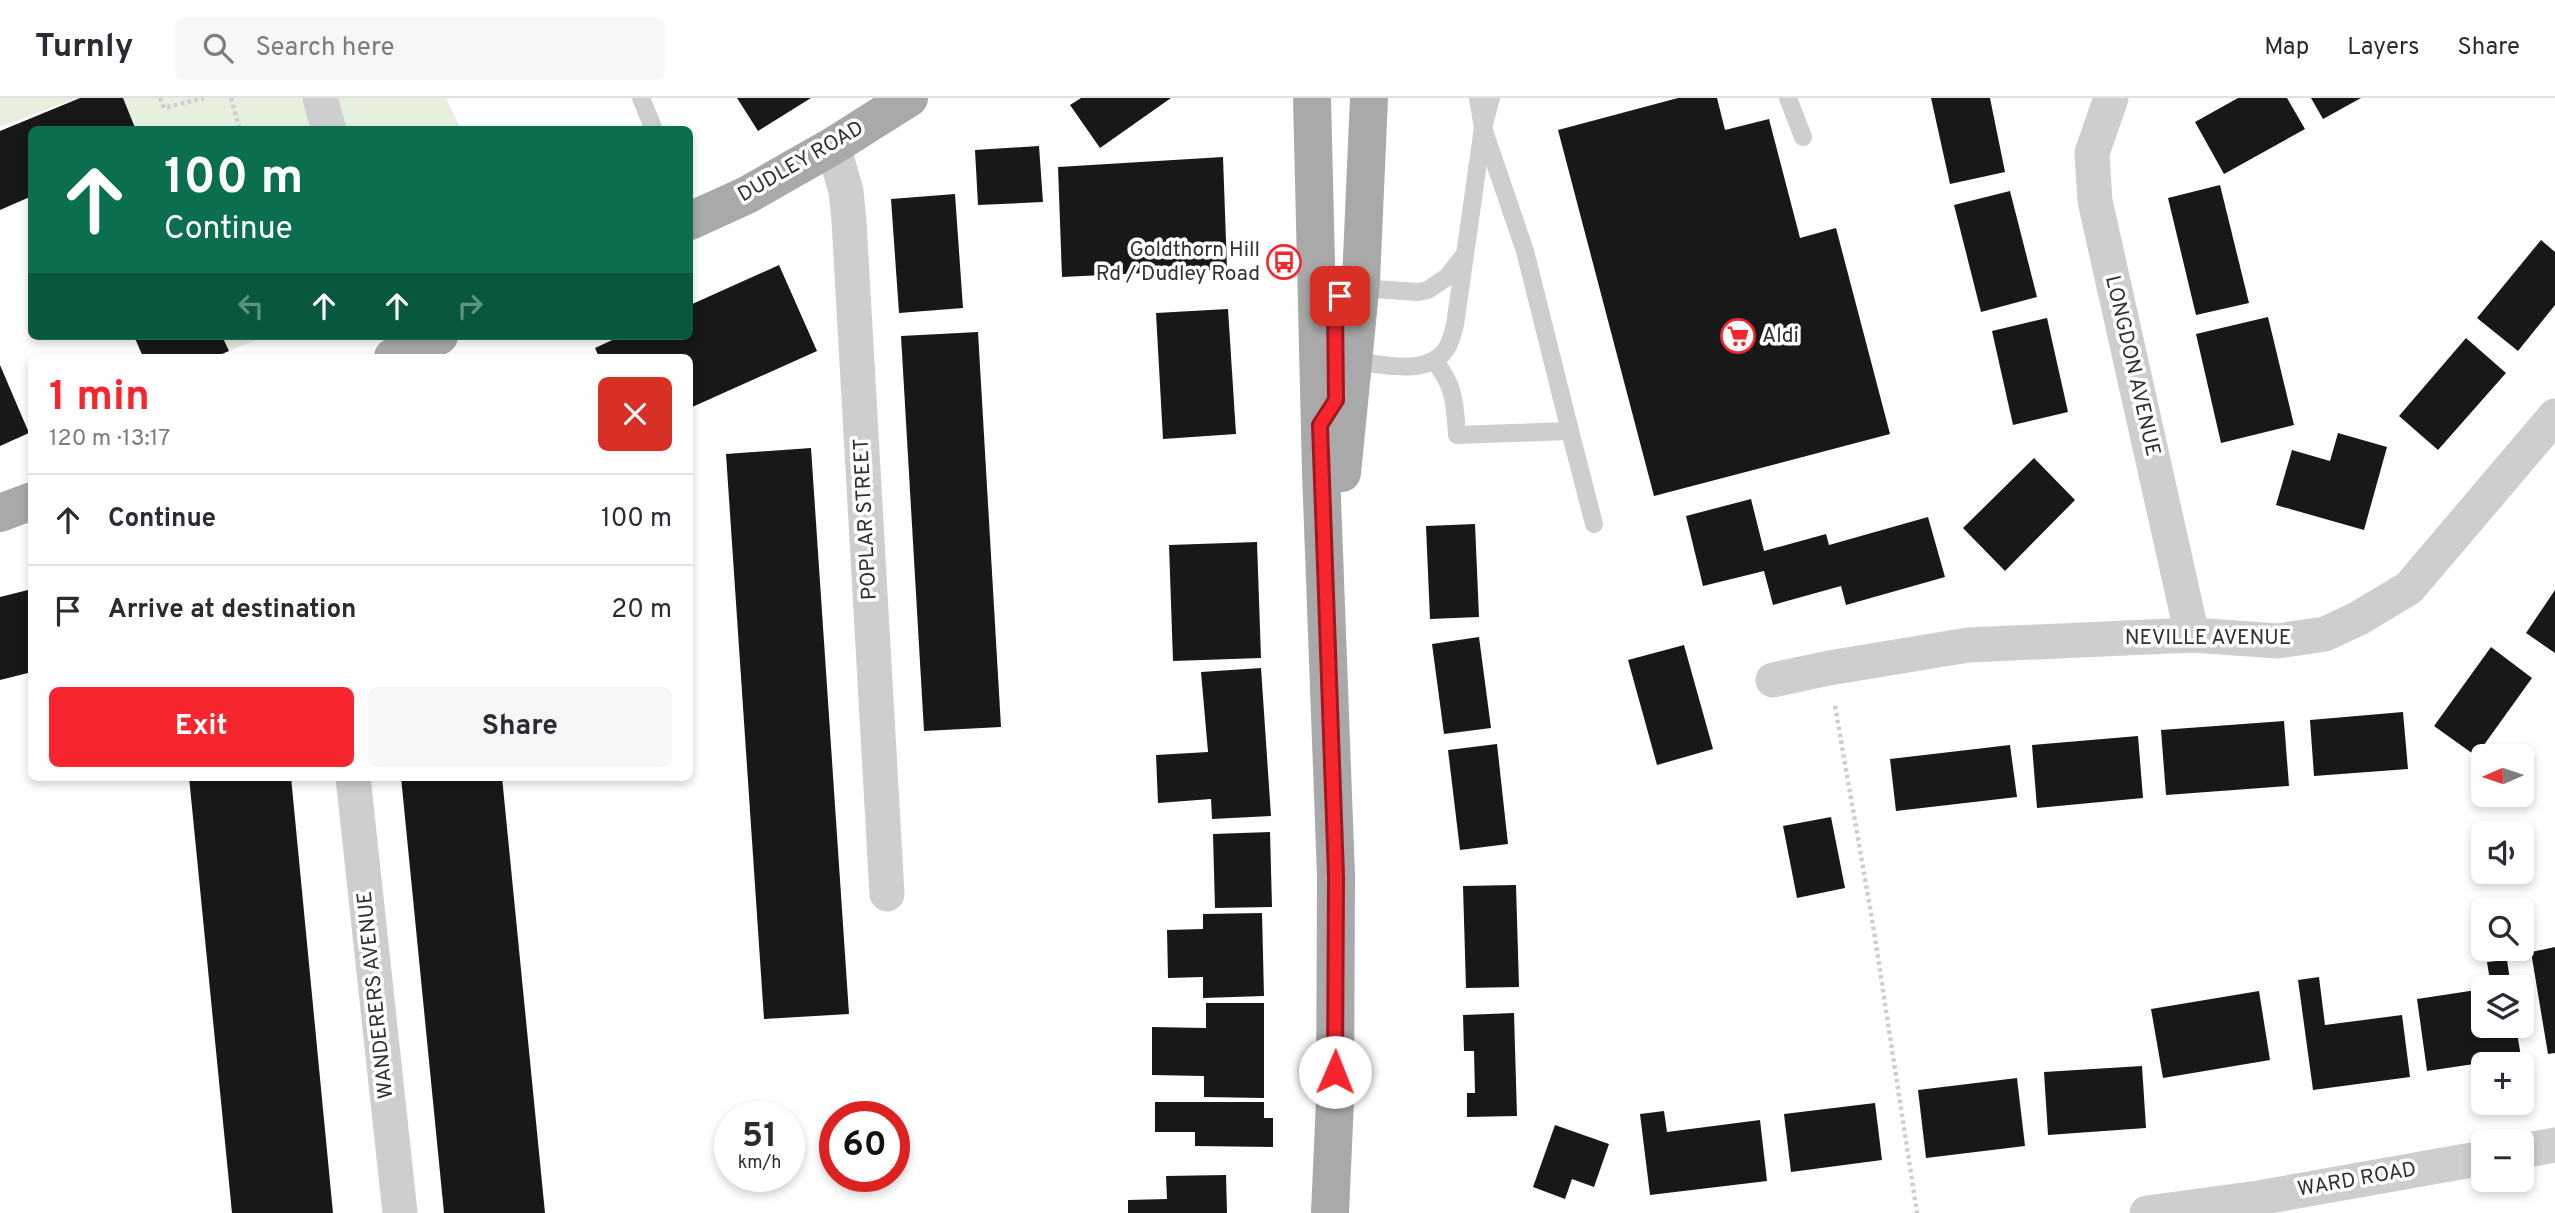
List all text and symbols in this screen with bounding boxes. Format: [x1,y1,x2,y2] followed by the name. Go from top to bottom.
[175,17,665,80] search box
[35,27,133,69] text: Turnly
[199,29,237,67] icon: search
[255,32,394,65] text: Search here
[2264,33,2309,63] text: Map
[2347,33,2419,63] text: Layers
[2457,33,2520,63] text: Share
[733,115,869,209] street label: DUDLEY ROAD
[164,149,303,211] text: 100 m
[49,154,140,245] icon: ahead
[164,210,293,250] text: Continue
[1096,237,1260,288] place label: Goldthorn Hill Rd / Dudley Road
[1265,243,1303,281] bus stop icon: Goldthorn Hill Rd / Dudley Road
[1310,266,1370,326] pin
[2098,273,2166,459] street label: LONGDON AVENUE
[1321,277,1359,315] icon: arrive
[232,287,270,325] icon: left
[305,287,343,325] icon: ahead
[378,287,416,325] icon: ahead
[451,287,489,325] icon: right
[1719,317,1757,355] supermarket icon: Aldi
[1762,323,1799,350] place label: Aldi
[49,372,150,425] text: 1 min
[598,377,672,451] button: close
[49,425,170,454] text: 120 m · 13:17
[848,437,884,601] street label: POPLAR STREET
[49,501,87,539] icon: ahead
[108,503,216,536] text: Continue
[601,503,672,536] text: 100 m
[49,592,87,630] icon: arrive
[108,594,356,627] text: Arrive at destination
[611,594,672,627] text: 20 m
[2125,625,2291,652] street label: NEVILLE AVENUE
[49,687,354,767] button: Exit
[368,687,672,767] button: Share
[2471,744,2534,807] north arrow
[2471,744,2534,1192] map controls
[2471,821,2534,884] button: sound
[352,890,400,1100] street label: WANDERERS AVENUE
[2471,898,2534,961] button: search
[2471,975,2534,1038] button: layers
[1298,1035,1372,1109] position arrow
[2471,1052,2534,1115] button: +
[819,1101,910,1192] speed limit sign: 60
[742,1115,777,1159] text: 51
[2471,1129,2534,1192] button: −
[738,1152,781,1175] text: km/h
[2295,1156,2419,1204] street label: WARD ROAD

